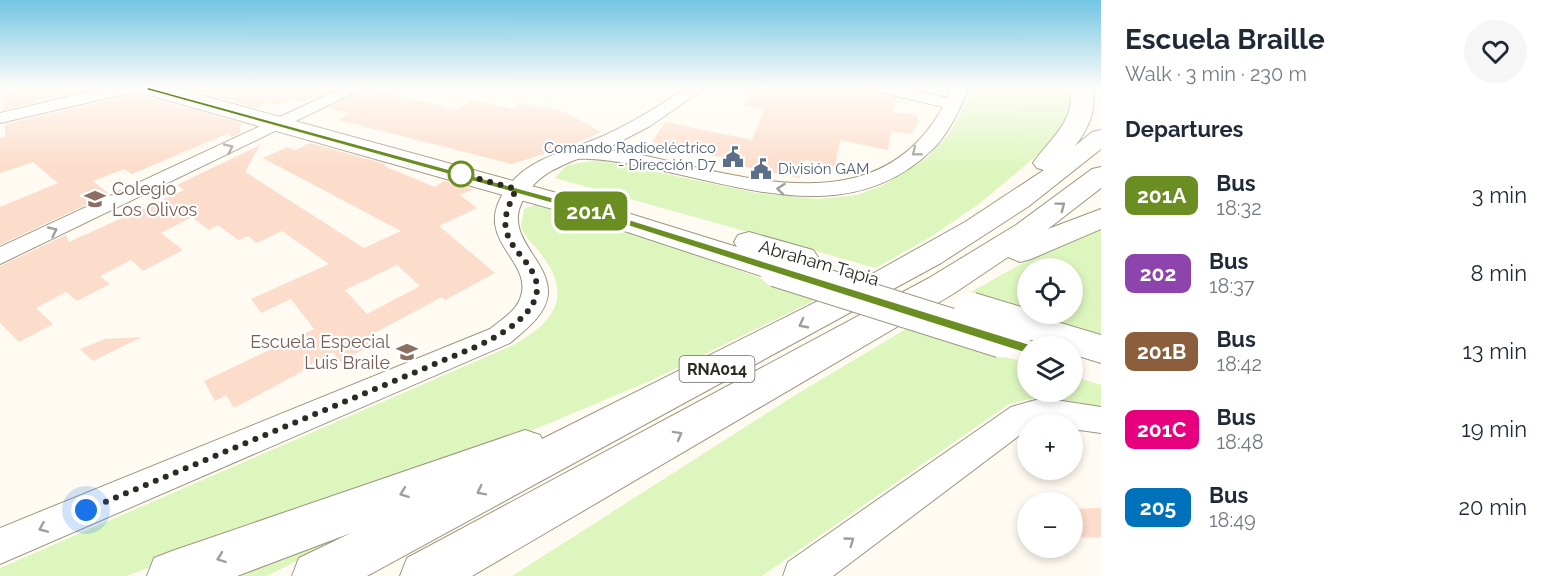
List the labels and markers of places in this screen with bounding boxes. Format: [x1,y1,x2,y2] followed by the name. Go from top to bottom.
[544,139,716,174] place label: Comando Radioeléctrico - Dirección D7
[721,145,745,169] public building icon: Comando Radioeléctrico - Dirección D7
[749,157,773,181] public building icon: División GAM
[778,160,869,178] place label: División GAM
[448,161,474,187] unlabelled marker
[112,178,198,220] place label: Colegio Los Olivos
[83,187,107,211] school or university icon: Colegio Los Olivos
[250,331,390,373] place label: Escuela Especial Luis Braile
[395,340,419,364] school or university icon: Escuela Especial Luis Braile

